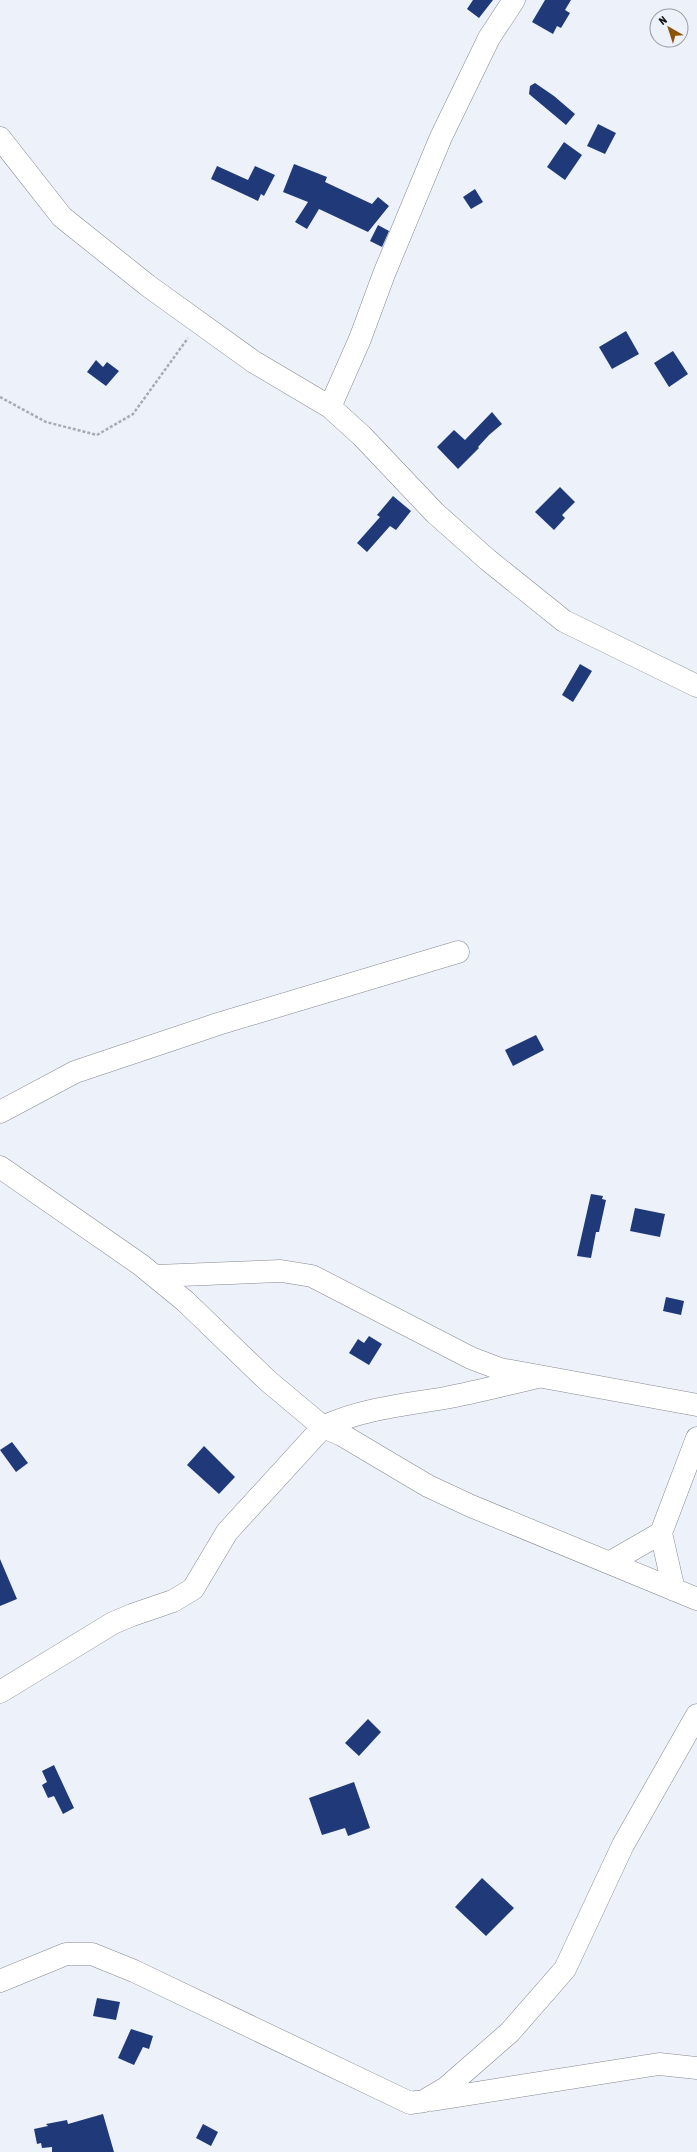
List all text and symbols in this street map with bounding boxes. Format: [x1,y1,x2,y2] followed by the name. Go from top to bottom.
[649,8,689,48] north arrow
[656,14,669,27] text: N

